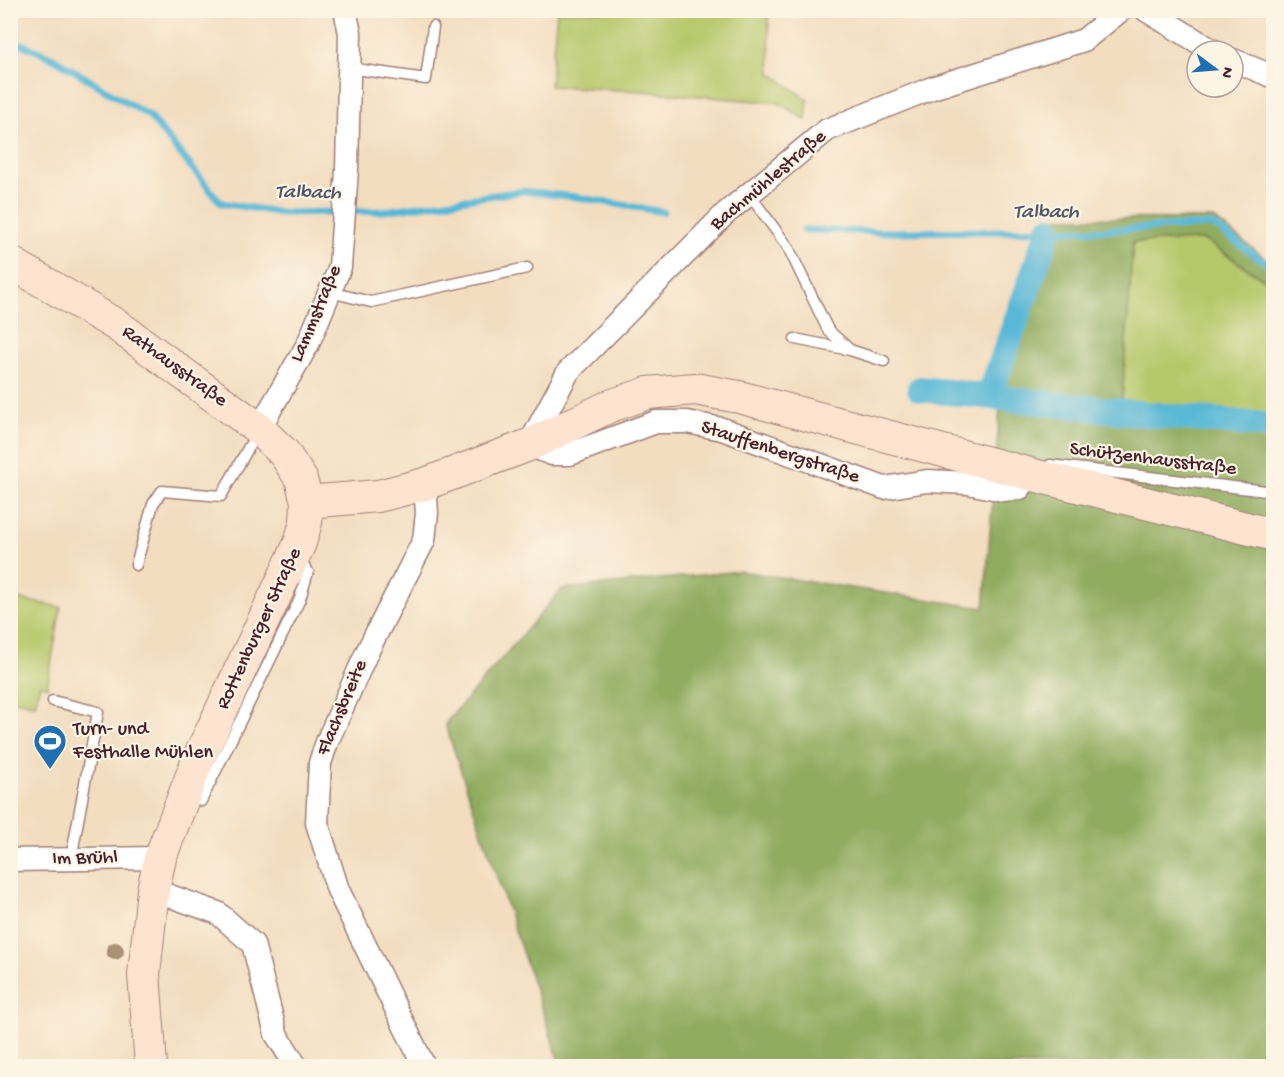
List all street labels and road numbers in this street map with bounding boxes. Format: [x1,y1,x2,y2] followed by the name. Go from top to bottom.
[706,125,832,237] street label: Bachmühlestraße
[286,261,348,366] street label: Lammstraße
[117,321,232,413] street label: Rathausstraße
[698,416,863,490] street label: Stauffenbergstraße
[1068,438,1238,482] street label: Schützenhausstraße
[212,544,308,713] street label: Rottenburger Straße
[312,656,374,760] street label: Flachsbreite
[52,847,118,871] street label: Im Brühl

